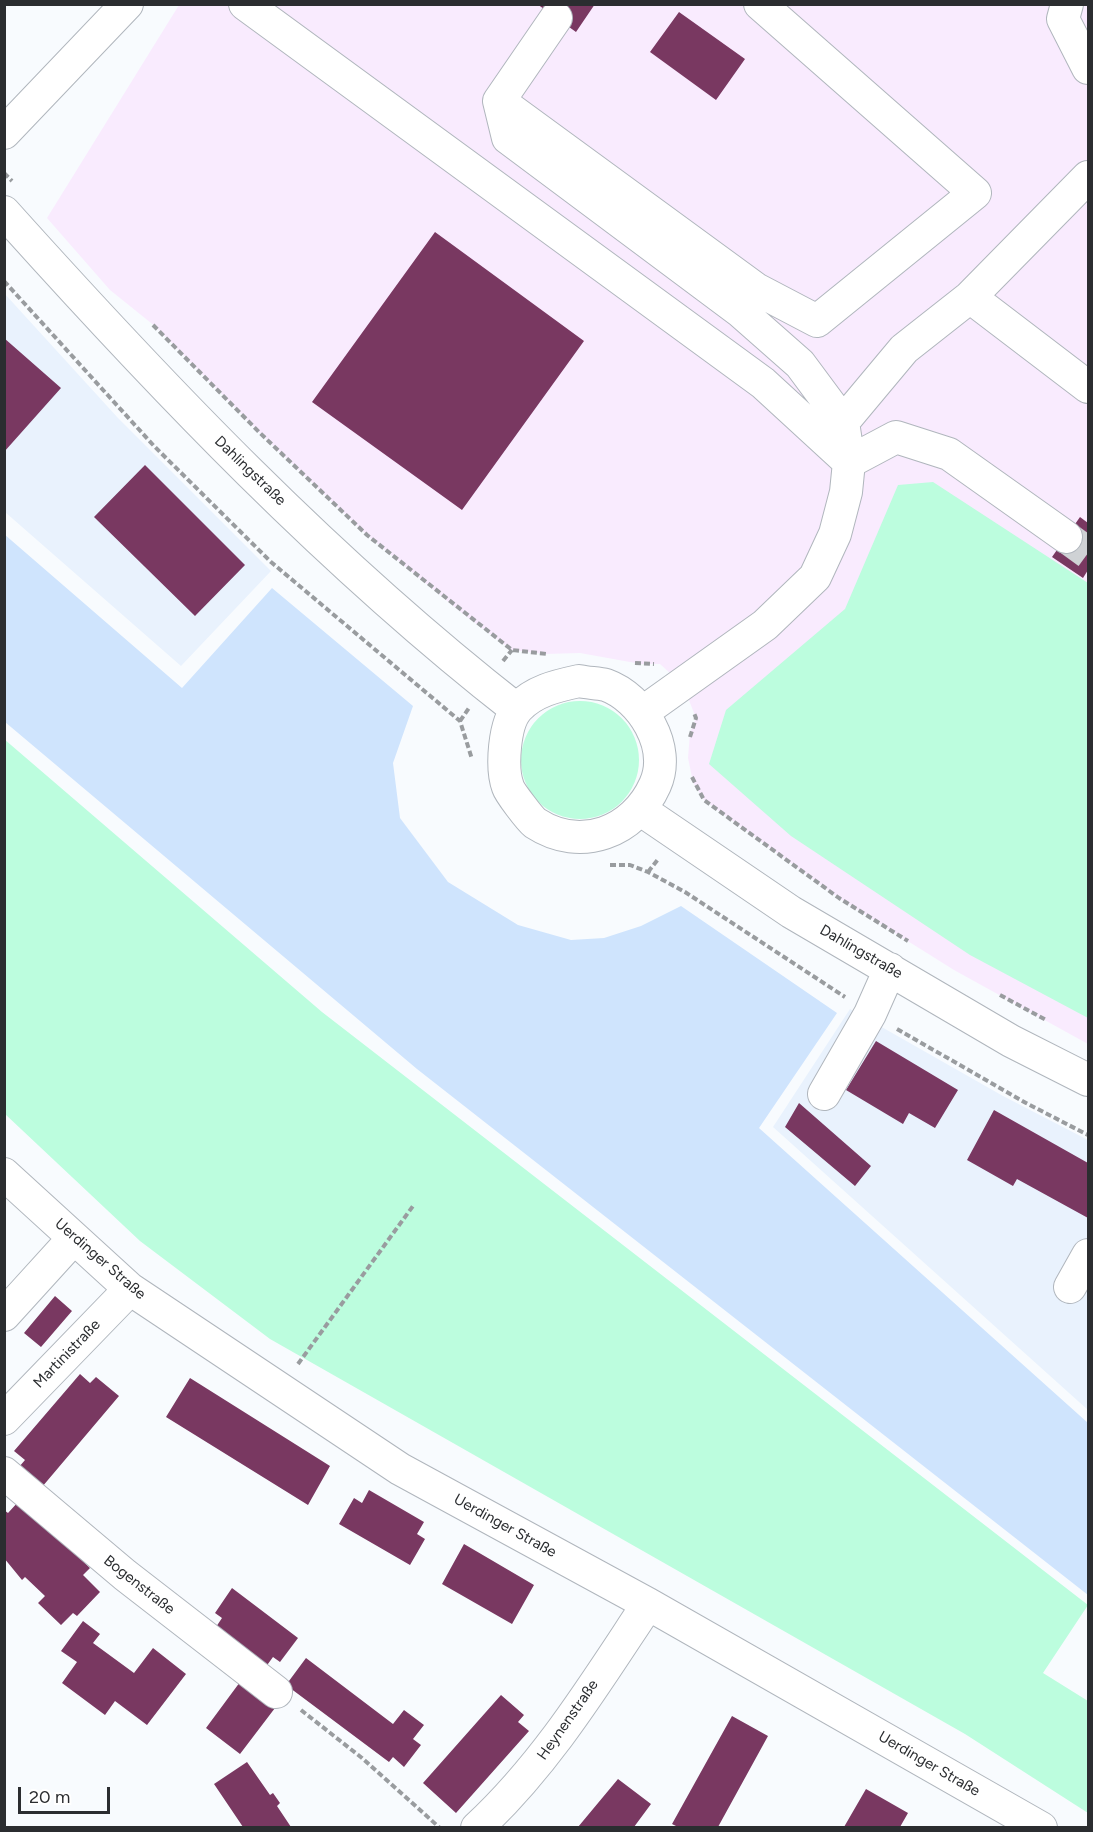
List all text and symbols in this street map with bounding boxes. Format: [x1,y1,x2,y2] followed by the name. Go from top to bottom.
[211,432,289,510] street label: Dahlingstraße
[817,921,905,983] street label: Dahlingstraße
[51,1215,149,1303] street label: Uerdinger Straße
[30,1316,104,1392] street label: Martinistraße
[451,1490,559,1562] street label: Uerdinger Straße
[100,1552,178,1618] street label: Bogenstraße
[534,1676,602,1764] street label: Heynenstraße
[875,1728,983,1800] street label: Uerdinger Straße
[21,1775,112,1813] scale bar
[29,1786,70,1808] text: 20 m

